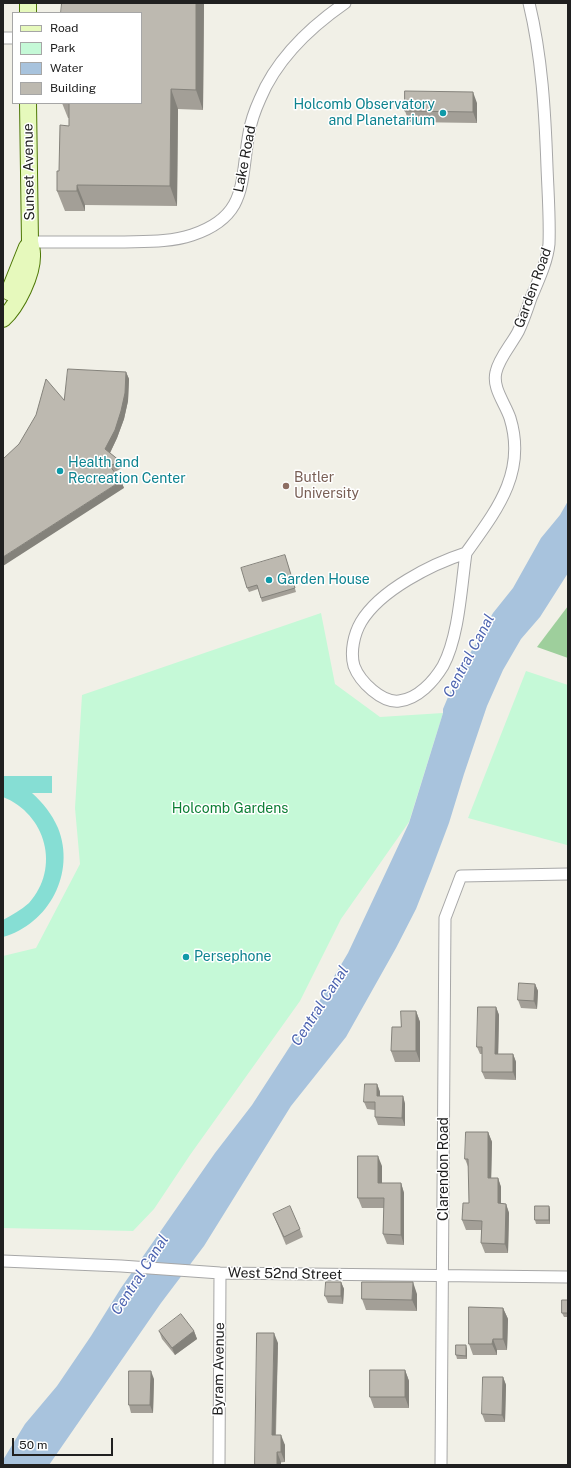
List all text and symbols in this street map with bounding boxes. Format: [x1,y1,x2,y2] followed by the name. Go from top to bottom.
[12,12,142,104] legend
[50,21,78,35] text: Road
[50,41,76,55] text: Park
[50,61,83,75] text: Water
[50,81,96,95] text: Building
[293,97,435,130] place label: Holcomb Observatory and Planetarium
[438,108,448,118] marker: Holcomb Observatory and Planetarium
[20,123,38,221] street label: Sunset Avenue
[230,124,260,194] street label: Lake Road
[511,246,555,330] street label: Garden Road
[68,455,186,488] place label: Health and Recreation Center
[55,466,65,476] marker: Health and Recreation Center
[294,470,359,502] place label: Butler University
[281,481,291,491] marker: Butler University
[277,572,370,588] place label: Garden House
[264,575,274,585] marker: Garden House
[439,611,499,701] water label: Central Canal
[172,801,288,817] park label: Holcomb Gardens
[194,949,271,965] place label: Persephone
[181,952,191,962] marker: Persephone
[287,963,353,1049] water label: Central Canal
[436,1117,452,1221] street label: Clarendon Road
[107,1232,173,1318] water label: Central Canal
[228,1265,342,1283] street label: West 52nd Street
[210,1322,228,1416] street label: Byram Avenue
[14,1430,115,1456] scale bar
[19,1438,47,1452] text: 50 m

